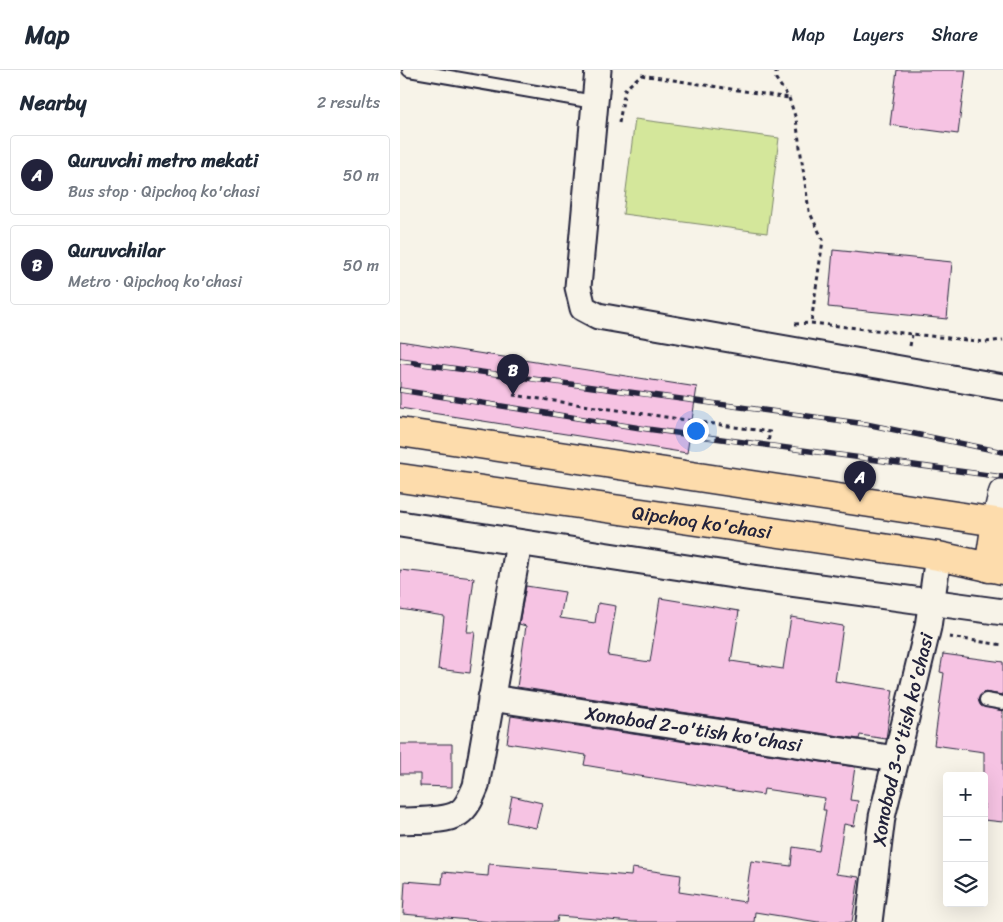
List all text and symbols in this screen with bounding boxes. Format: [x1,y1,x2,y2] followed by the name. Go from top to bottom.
[25,14,69,56] text: Map
[792,19,825,51] text: Map
[853,19,904,51] text: Layers
[932,19,978,51] text: Share
[20,84,86,122] text: Nearby
[317,88,380,117] text: 2 results
[68,144,258,177] text: Quruvchi metro mekati
[32,161,42,190] text: A
[343,161,379,190] text: 50 m
[68,177,259,206] text: Bus stop · Qipchoq ko'chasi
[68,234,165,267] text: Quruvchilar
[32,251,42,280] text: B
[343,251,379,280] text: 50 m
[68,267,242,296] text: Metro · Qipchoq ko'chasi
[497,354,529,395] pin: B
[683,418,709,444] your location
[844,461,876,502] pin: A
[630,496,774,549] street label: Qipchoq ko'chasi
[862,629,943,849] street label: Xonobod 3-o'tish ko'chasi
[582,696,805,762] street label: Xonobod 2-o'tish ko'chasi
[943,772,988,907] map controls
[943,772,988,817] button: +
[943,817,988,862] button: −
[943,862,988,907] button: layers

